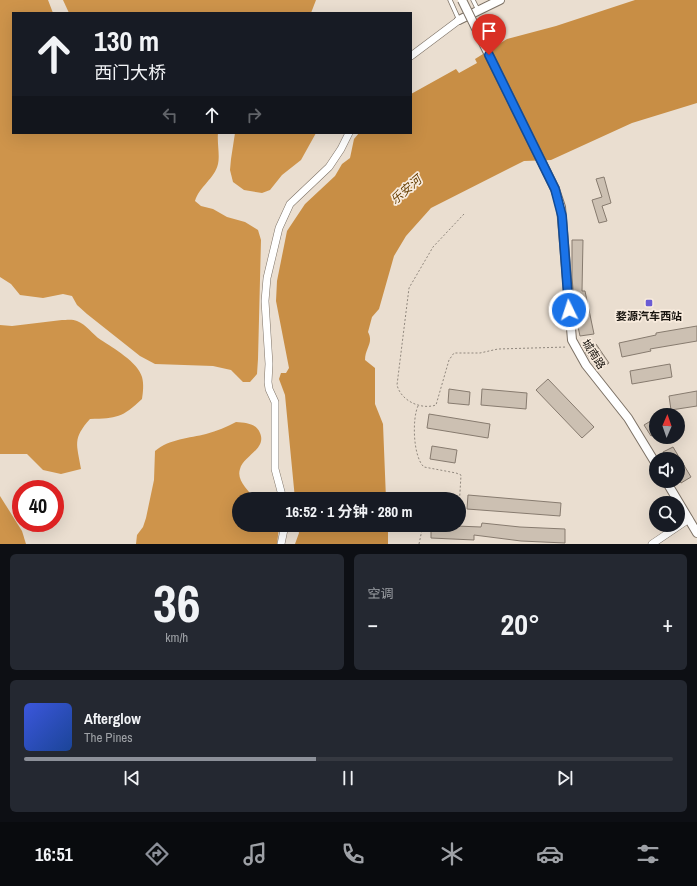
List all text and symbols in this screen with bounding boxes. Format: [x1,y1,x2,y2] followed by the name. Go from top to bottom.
[472,14,506,55] pin
[478,20,500,42] icon: arrive
[94,22,159,60] text: 130 m
[28,28,80,80] icon: ahead
[94,60,166,85] text: 西门大桥
[159,104,181,126] icon: left
[201,104,223,126] icon: ahead
[243,104,265,126] icon: right
[387,171,426,208] water label: 乐安河
[548,289,590,331] position arrow
[644,298,654,308] marker: 婺源汽车西站
[616,309,682,323] place label: 婺源汽车西站
[579,336,609,372] street label: 城南路
[649,408,685,444] north arrow
[649,408,685,532] map controls
[649,452,685,488] button: sound
[12,480,64,532] speed limit sign: 40
[649,496,685,532] button: search
[285,501,413,522] text: 16:52 · 1 分钟 · 280 m
[153,568,200,638] text: 36
[368,585,394,602] text: 空调
[501,604,540,644] text: 20°
[368,609,378,639] text: −
[662,609,673,639] text: +
[165,629,188,646] text: km/h
[84,708,141,729] text: Afterglow
[84,729,133,746] text: The Pines
[121,767,143,789] icon: previous
[337,767,359,789] icon: pause
[554,767,576,789] icon: next
[143,840,171,868] icon: directions
[241,840,269,868] icon: music
[339,840,367,868] icon: phone
[438,840,466,868] icon: climate
[536,840,564,868] icon: car
[634,840,662,868] icon: filters
[35,842,73,867] text: 16:51

